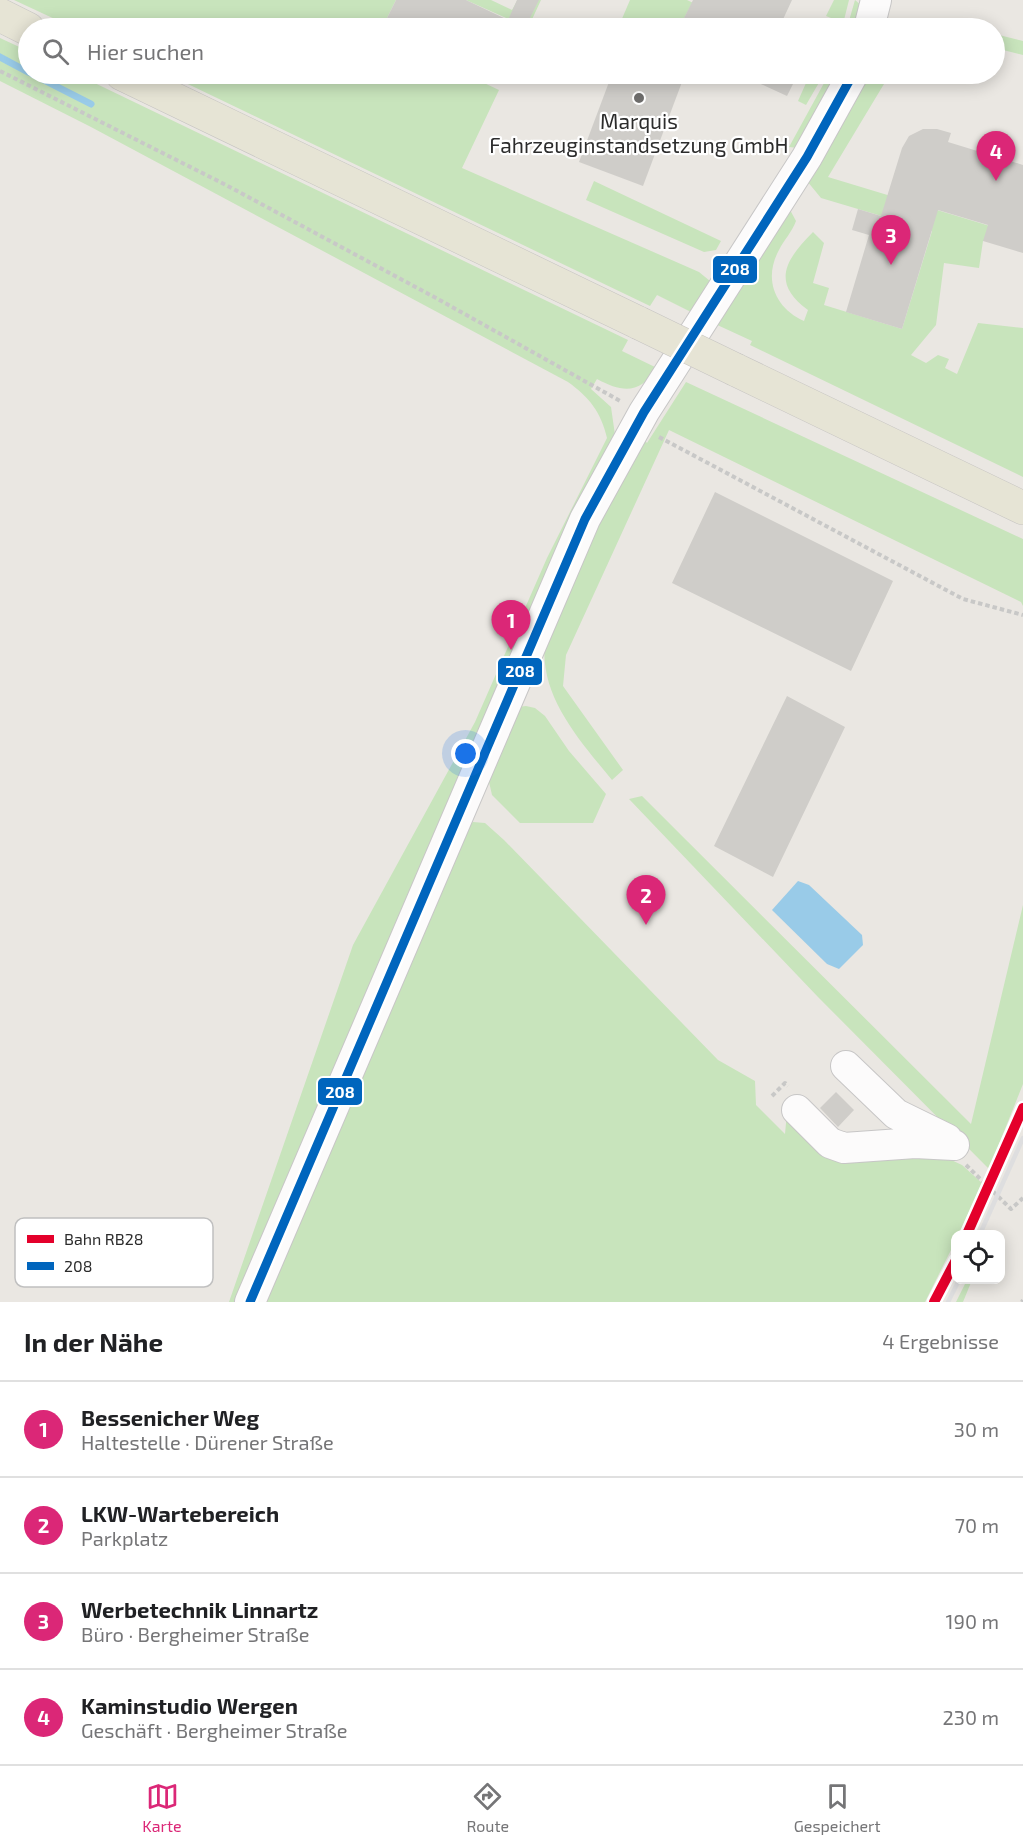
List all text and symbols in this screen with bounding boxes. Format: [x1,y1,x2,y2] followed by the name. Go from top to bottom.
[18,18,1005,84] search box
[39,35,72,68] icon: search
[87,38,204,64] text: Hier suchen
[632,91,646,105] marker: Marquis Fahrzeuginstandsetzung GmbH
[489,108,789,157] place label: Marquis Fahrzeuginstandsetzung GmbH
[976,132,1016,181] pin: 4
[872,216,910,265] pin: 3
[712,255,758,284] line badge: 208
[720,259,750,278] text: 208
[492,600,530,650] pin: 1
[497,657,543,686] line badge: 208
[505,661,535,680] text: 208
[451,739,480,768] your location
[626,876,666,925] pin: 2
[317,1077,363,1106] line badge: 208
[325,1082,355,1101] text: 208
[15,1218,213,1287] legend
[64,1229,143,1248] text: Bahn RB28
[951,1230,1005,1284] map controls
[951,1230,1005,1284] button: locate
[64,1256,92,1275] text: 208
[24,1326,163,1357] text: In der Nähe
[882,1329,999,1353] text: 4 Ergebnisse
[81,1404,259,1430] text: Bessenicher Weg
[39,1417,48,1441] text: 1
[954,1417,999,1441] text: 30 m
[81,1430,334,1454] text: Haltestelle · Dürener Straße
[81,1500,279,1526] text: LKW-Wartebereich
[38,1513,49,1537] text: 2
[955,1513,999,1537] text: 70 m
[81,1526,168,1550] text: Parkplatz
[81,1596,318,1622] text: Werbetechnik Linnartz
[38,1609,49,1633] text: 3
[946,1609,999,1633] text: 190 m
[81,1622,309,1646] text: Büro · Bergheimer Straße
[81,1692,298,1718] text: Kaminstudio Wergen
[37,1705,50,1729] text: 4
[943,1705,999,1729] text: 230 m
[81,1718,348,1742] text: Geschäft · Bergheimer Straße
[142,1780,182,1835] tab: Karte
[466,1780,509,1835] tab: Route
[794,1780,881,1835] tab: Gespeichert

